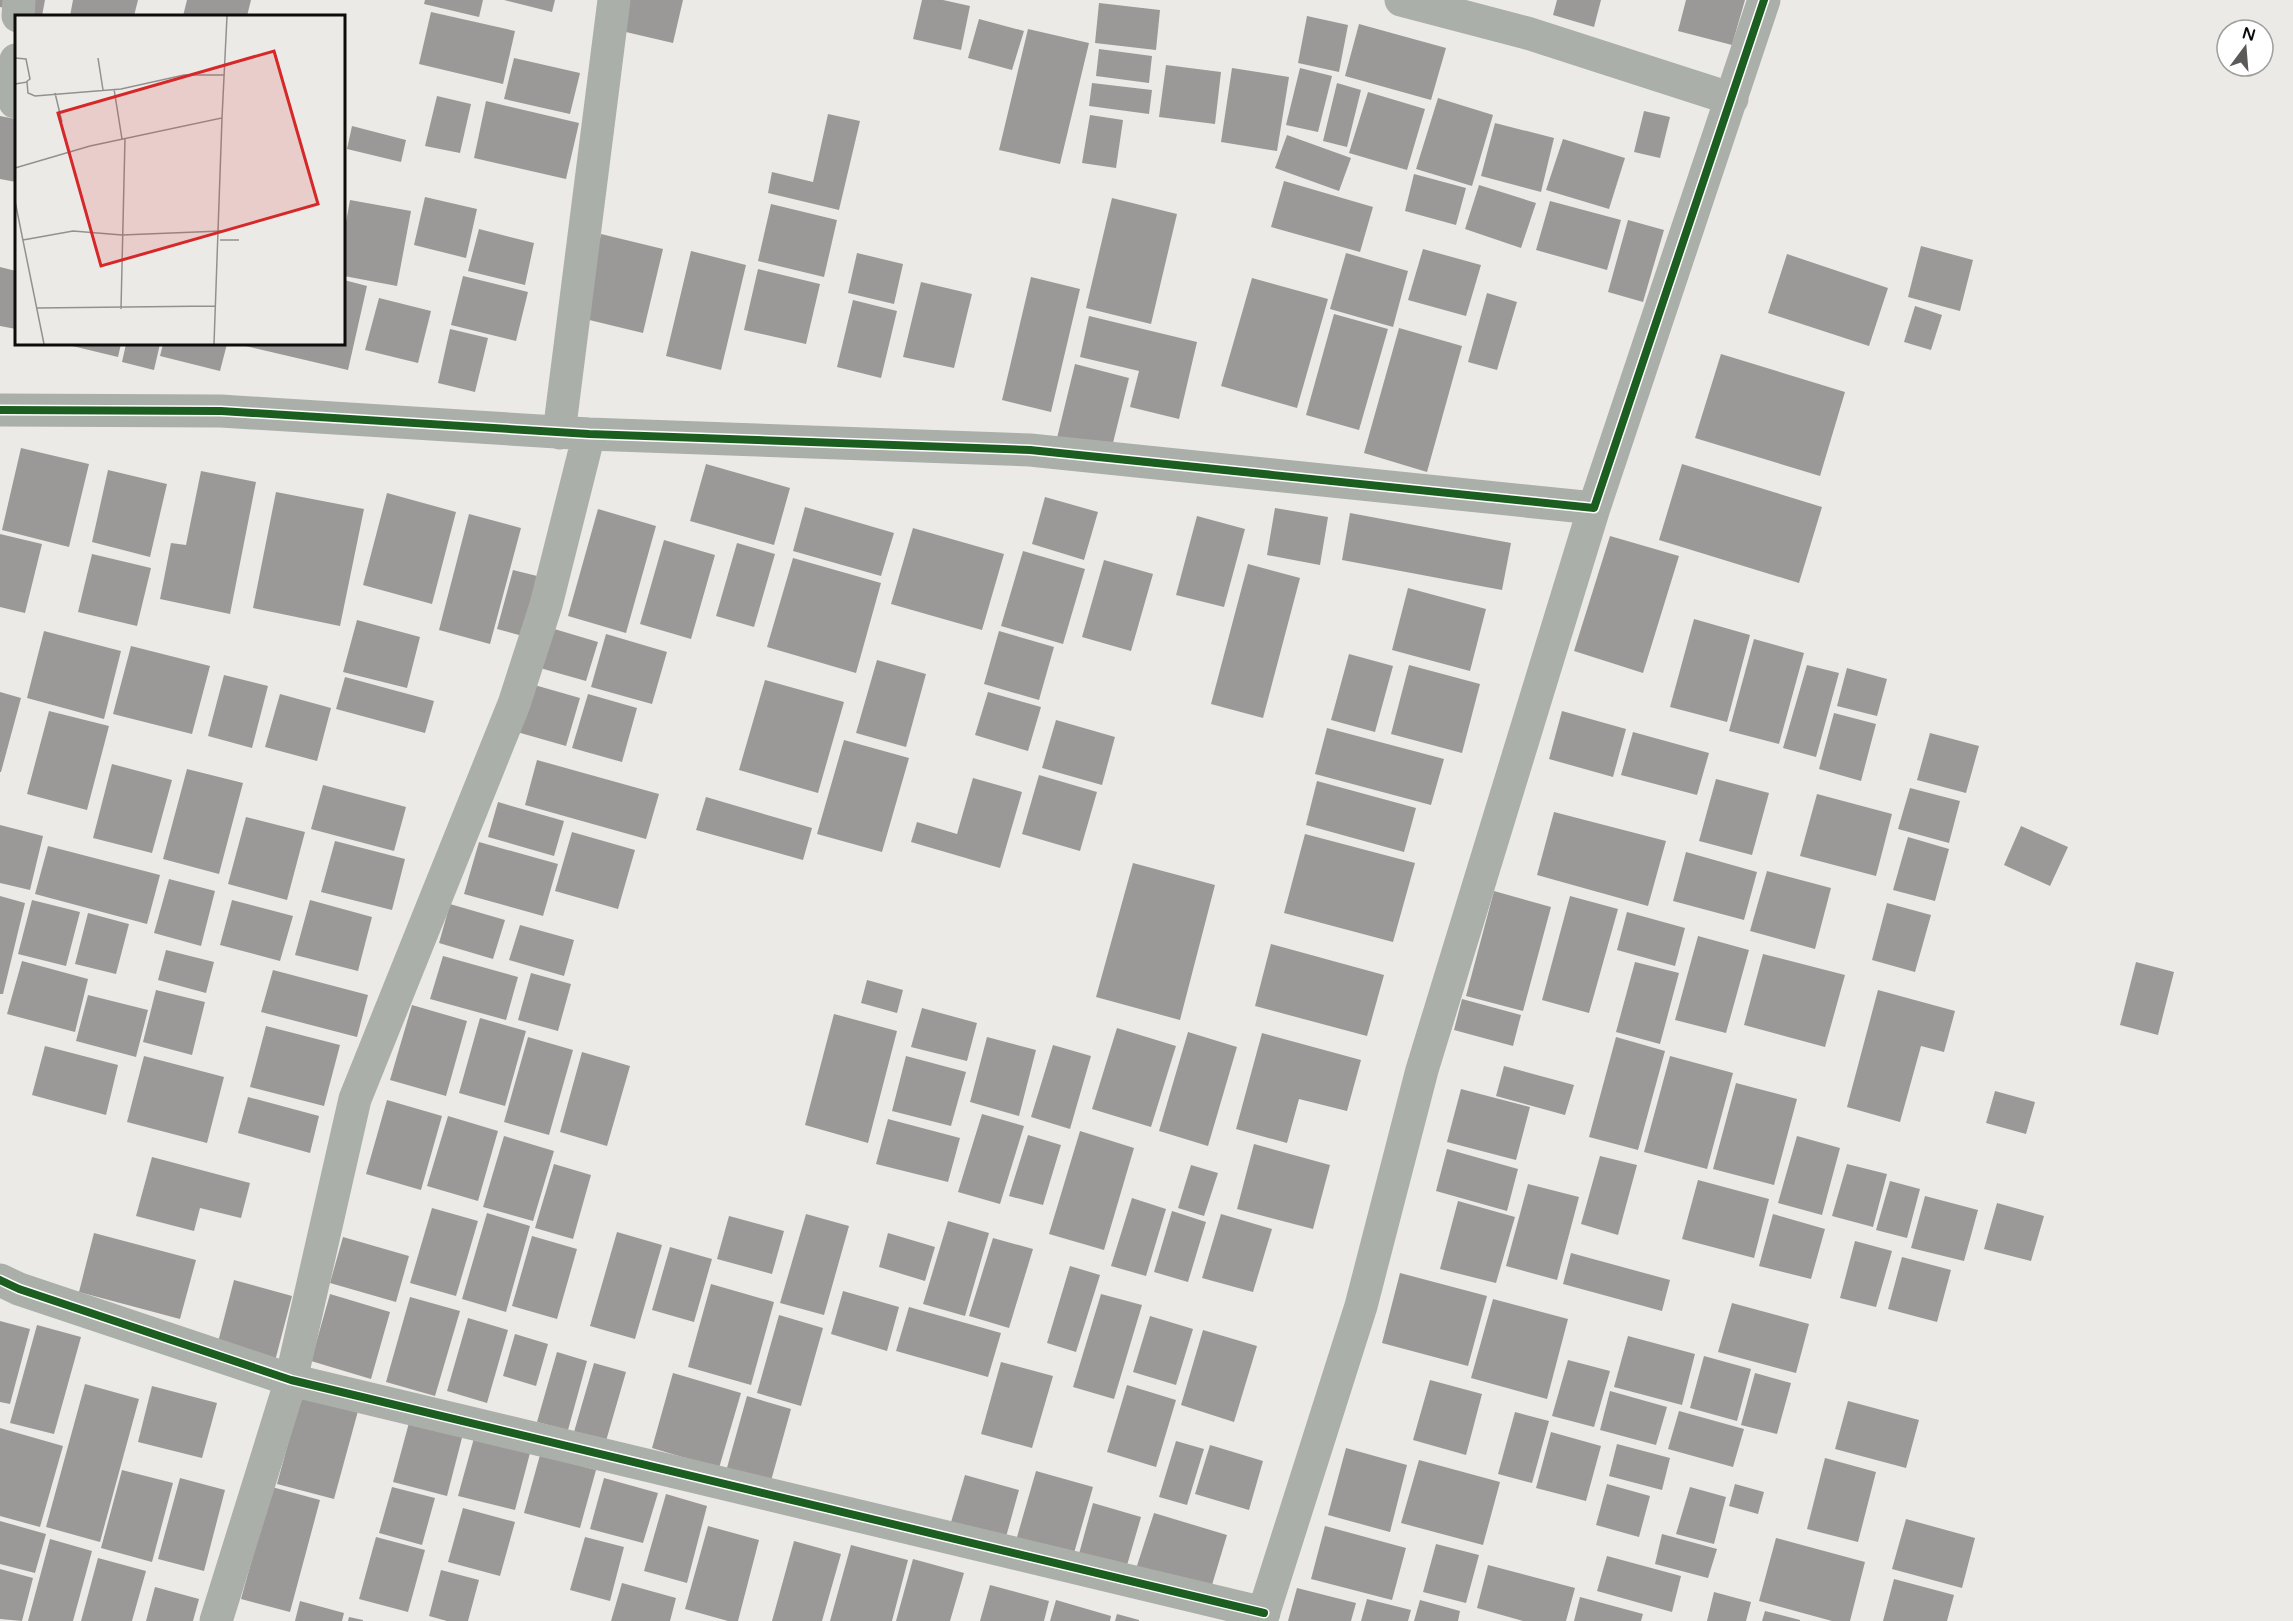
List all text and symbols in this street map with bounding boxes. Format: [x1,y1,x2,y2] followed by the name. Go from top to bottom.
[15,15,345,345] inset map
[2215,18,2275,78] north arrow
[2240,23,2258,46] text: N

